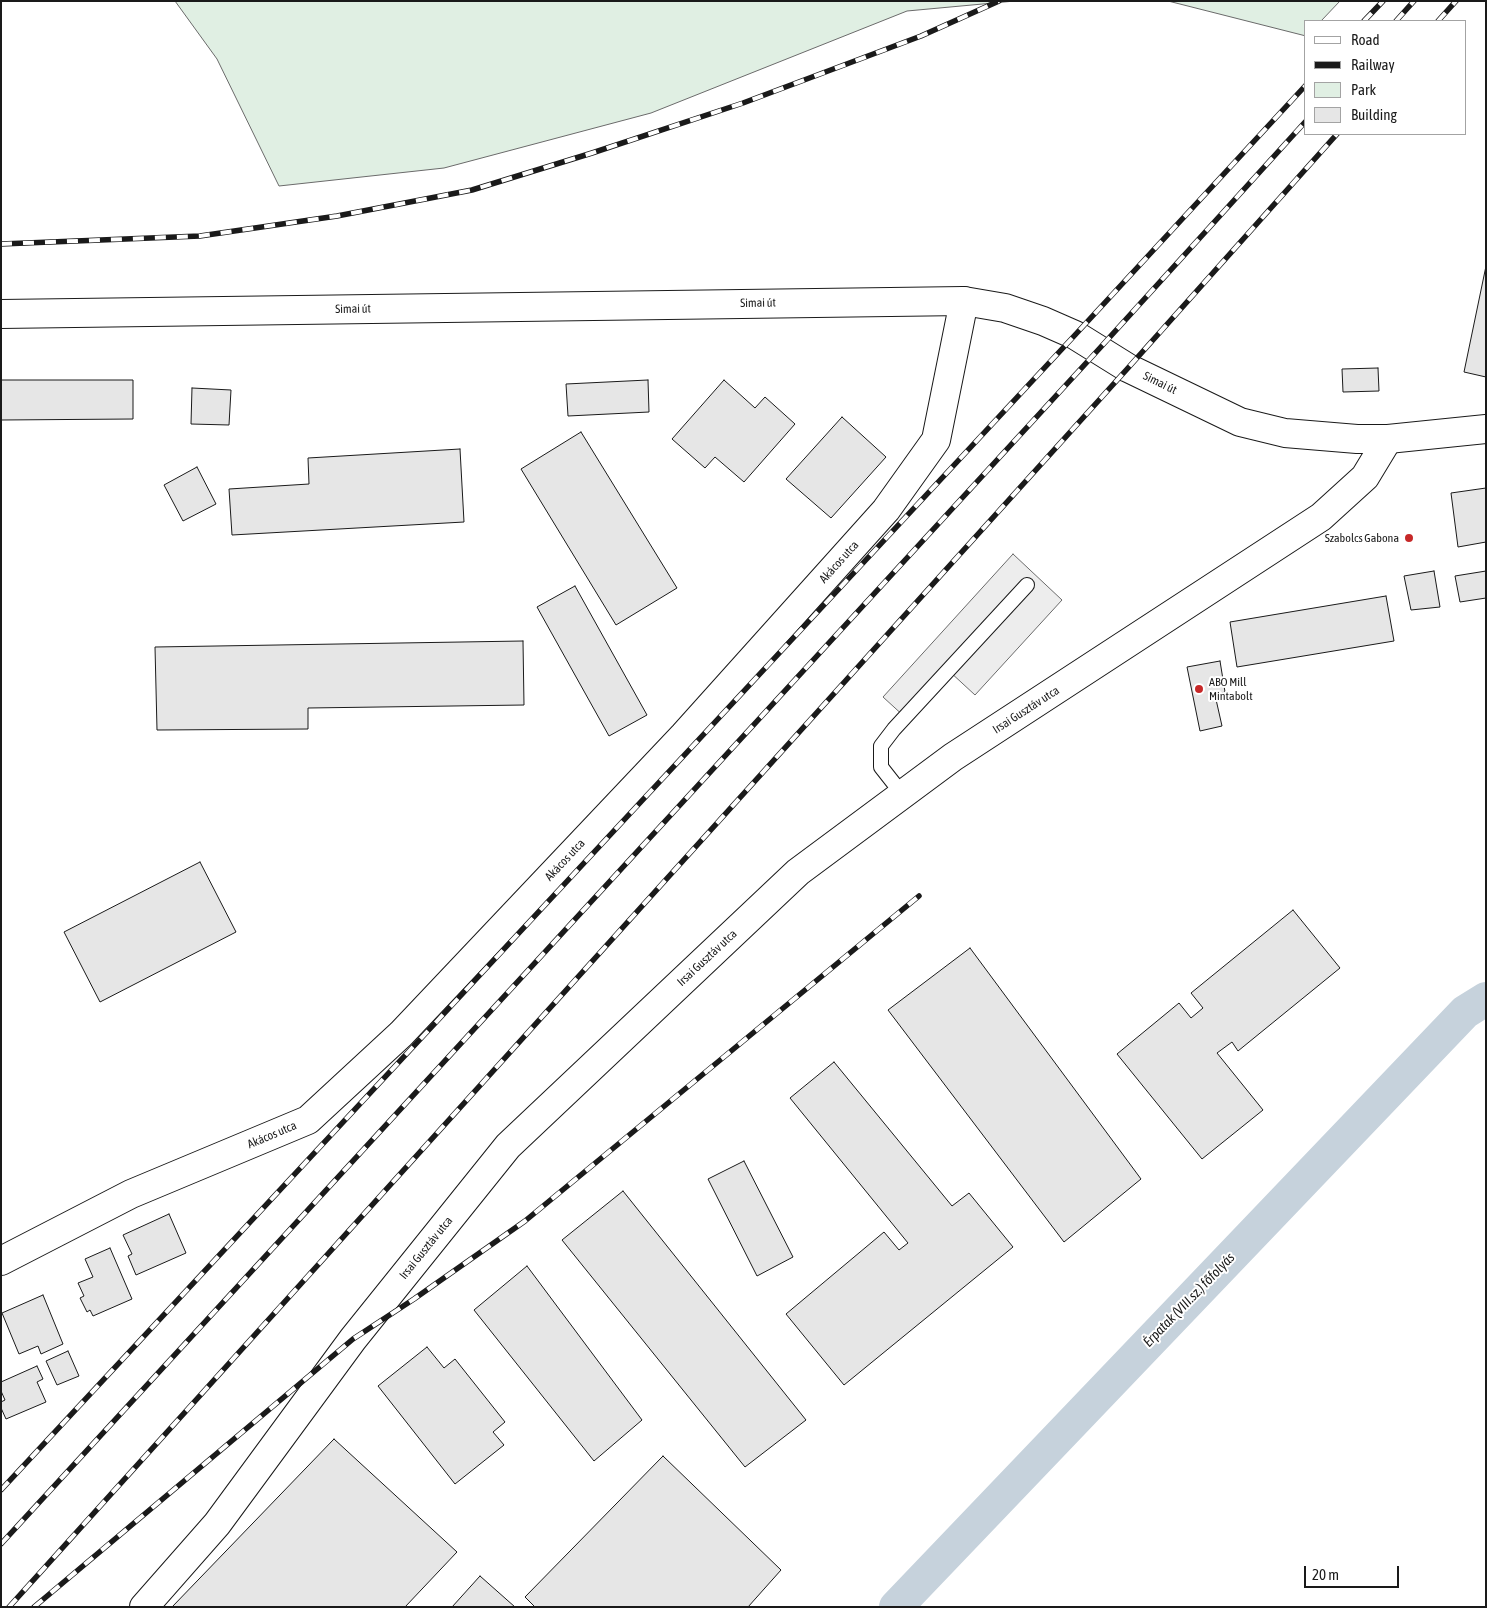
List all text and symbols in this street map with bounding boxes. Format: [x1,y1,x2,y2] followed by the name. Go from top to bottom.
[1304,20,1467,135] legend
[1351,31,1380,48] text: Road
[1351,56,1395,73] text: Railway
[1351,81,1376,98] text: Park
[1351,106,1397,123] text: Building
[740,295,776,311] street label: Simai út
[335,301,371,317] street label: Simai út
[1141,369,1179,397] street label: Simai út
[1325,531,1399,545] place label: Szabolcs Gabona
[1403,532,1415,544] marker: Szabolcs Gabona
[816,538,862,586] street label: Akácos utca
[1209,675,1253,703] place label: ABO Mill Mintabolt
[990,683,1062,737] street label: Irsai Gusztáv utca
[1193,683,1205,695] marker: ABO Mill Mintabolt
[542,836,588,884] street label: Akácos utca
[674,927,740,989] street label: Irsai Gusztáv utca
[245,1118,299,1152] street label: Akácos utca
[396,1214,456,1282] street label: Irsai Gusztáv utca
[1140,1249,1238,1351] water label: Érpatak (VIII.sz.) főfolyás
[1307,1556,1402,1588] scale bar
[1312,1566,1339,1583] text: 20 m

